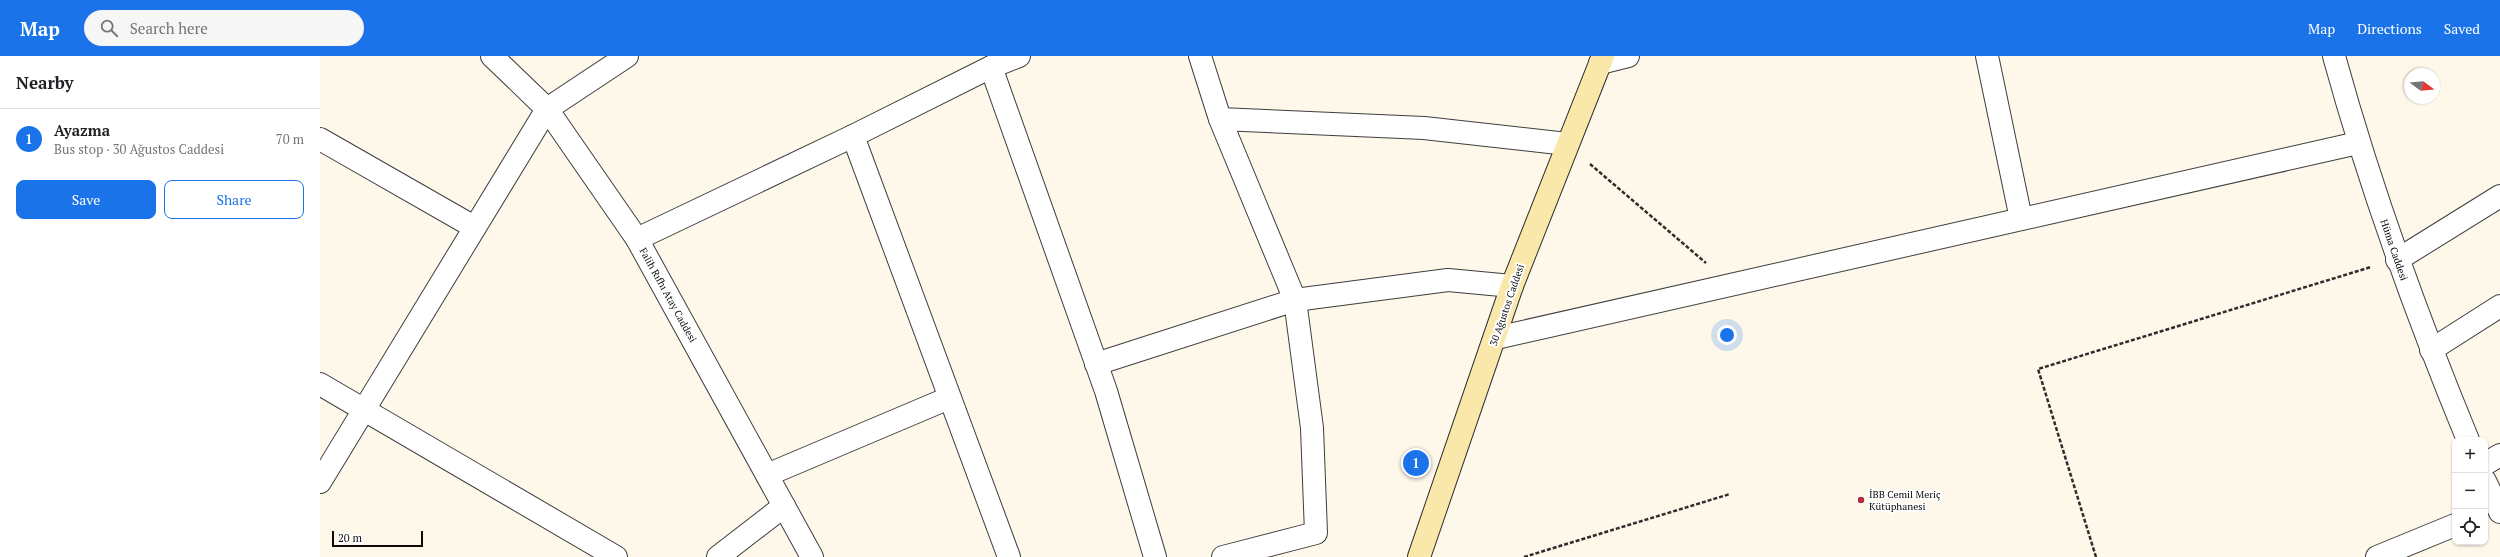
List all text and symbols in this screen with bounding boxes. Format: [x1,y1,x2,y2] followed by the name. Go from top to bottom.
[84,10,364,46] search box
[20,16,60,41] text: Map
[98,17,120,39] icon: search
[130,18,208,38] text: Search here
[2308,19,2335,38] text: Map
[2357,19,2422,38] text: Directions
[2444,19,2480,38] text: Saved
[2404,68,2440,104] north arrow
[16,71,74,94] text: Nearby
[54,120,110,140] text: Ayazma
[25,130,33,148] text: 1
[276,130,304,148] text: 70 m
[54,140,224,158] text: Bus stop · 30 Ağustos Caddesi
[16,180,156,219] button: Save
[164,180,304,219] button: Share
[2377,218,2411,282] street label: Hüma Caddesi
[637,245,699,345] street label: Falih Rıfhı Atay Caddesi
[1487,262,1527,348] street label: 30 Ağustos Caddesi
[1717,325,1737,345] your location
[2452,437,2488,545] map controls
[2452,437,2488,473] button: +
[1403,448,1429,478] pin: 1
[2452,473,2488,509] button: −
[1869,488,1941,513] place label: İBB Cemil Meriç Kütüphanesi
[1856,495,1866,505] marker: İBB Cemil Meriç Kütüphanesi
[2452,509,2488,545] button: locate
[332,529,423,548] scale bar
[338,531,362,545] text: 20 m

